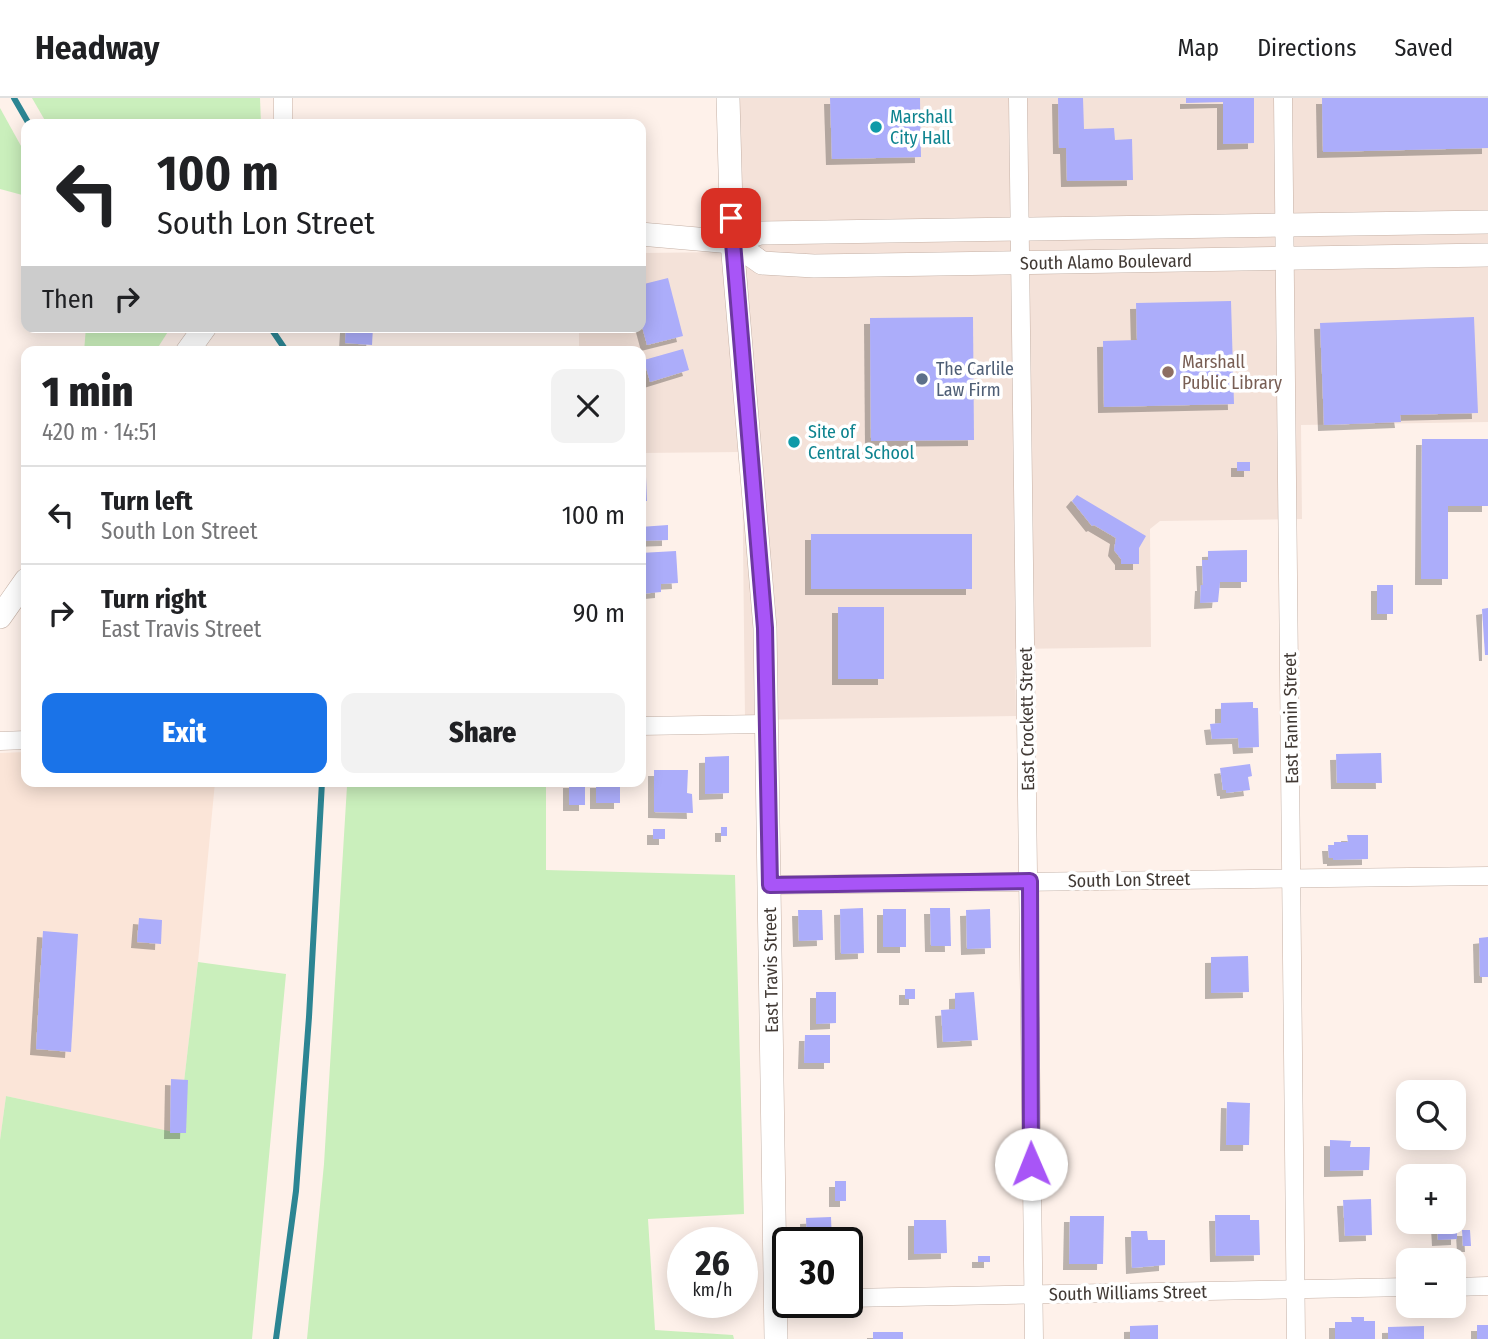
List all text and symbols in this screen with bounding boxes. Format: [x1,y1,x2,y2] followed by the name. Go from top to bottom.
[35,28,159,68] text: Headway
[1178,34,1219,62] text: Map
[1257,34,1356,62] text: Directions
[1394,34,1453,62] text: Saved
[890,106,953,149] place label: Marshall City Hall
[868,119,884,135] marker: Marshall City Hall
[157,144,279,203] text: 100 m
[42,147,133,238] icon: left
[701,188,761,248] pin
[712,199,750,237] icon: arrive
[157,204,375,242] text: South Lon Street
[1020,249,1192,275] street label: South Alamo Boulevard
[108,280,146,318] icon: right
[42,284,94,315] text: Then
[1182,351,1282,394] place label: Marshall Public Library
[936,358,1014,401] place label: The Carlile Law Firm
[1160,364,1176,380] marker: Marshall Public Library
[42,367,133,417] text: 1 min
[551,369,625,443] button: close
[914,371,930,387] marker: The Carlile Law Firm
[42,418,157,446] text: 420 m · 14:51
[808,421,914,464] place label: Site of Central School
[786,434,802,450] marker: Site of Central School
[101,486,193,517] text: Turn left
[42,496,80,534] icon: left
[562,500,625,531] text: 100 m
[101,517,257,545] text: South Lon Street
[101,584,207,615] text: Turn right
[42,594,80,632] icon: right
[573,598,625,629] text: 90 m
[101,615,261,643] text: East Travis Street
[1015,647,1039,791] street label: East Crockett Street
[1279,652,1303,784] street label: East Fannin Street
[42,693,327,773] button: Exit
[341,693,625,773] button: Share
[1068,868,1191,892] street label: South Lon Street
[759,907,783,1033] street label: East Travis Street
[1396,1080,1466,1318] map controls
[1396,1080,1466,1150] button: search
[994,1127,1068,1201] position arrow
[1396,1164,1466,1234] button: +
[772,1227,863,1318] speed limit sign: 30
[695,1242,730,1284] text: 26
[1396,1248,1466,1318] button: −
[692,1279,733,1301] text: km/h
[1049,1281,1207,1305] street label: South Williams Street

